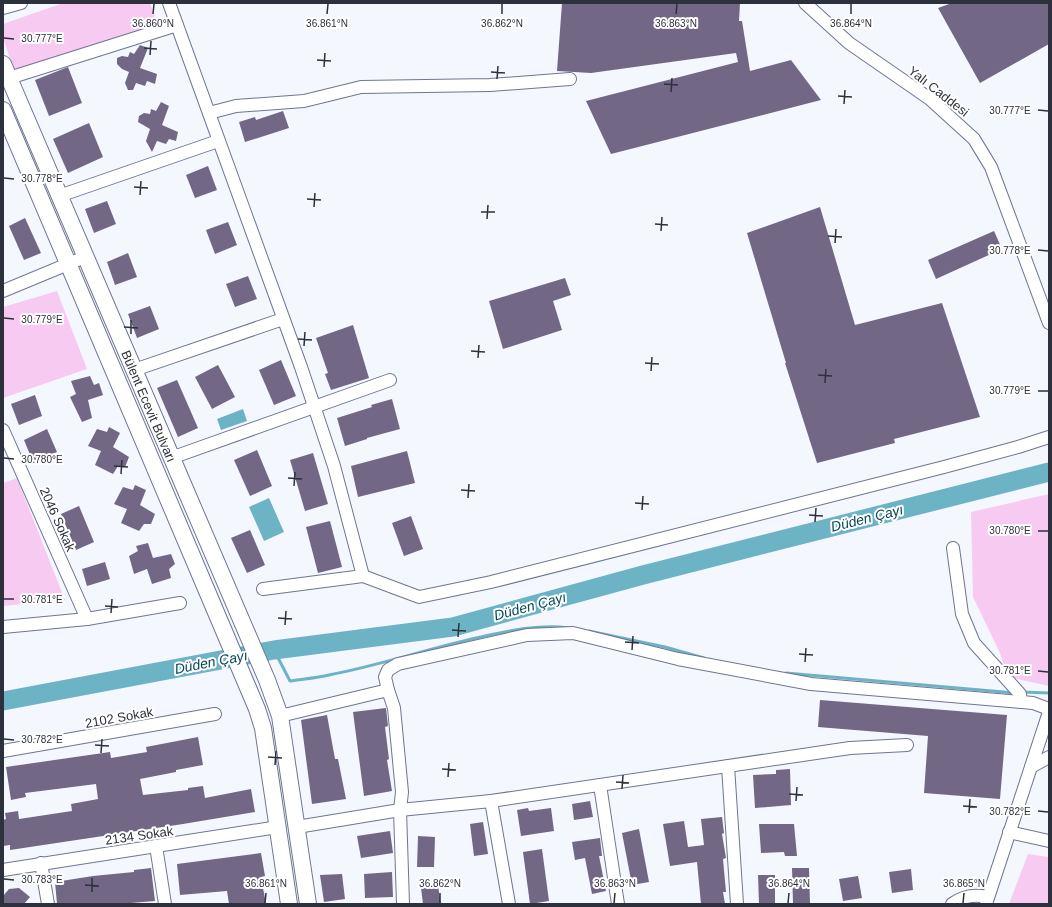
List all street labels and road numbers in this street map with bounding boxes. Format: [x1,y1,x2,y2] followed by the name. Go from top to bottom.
[905,63,972,120] street label: Yalı Caddesi
[118,348,179,464] street label: Bülent Ecevit Bulvarı
[37,485,79,554] street label: 2046 Sokak
[84,704,155,731] street label: 2102 Sokak
[104,823,175,848] street label: 2134 Sokak

